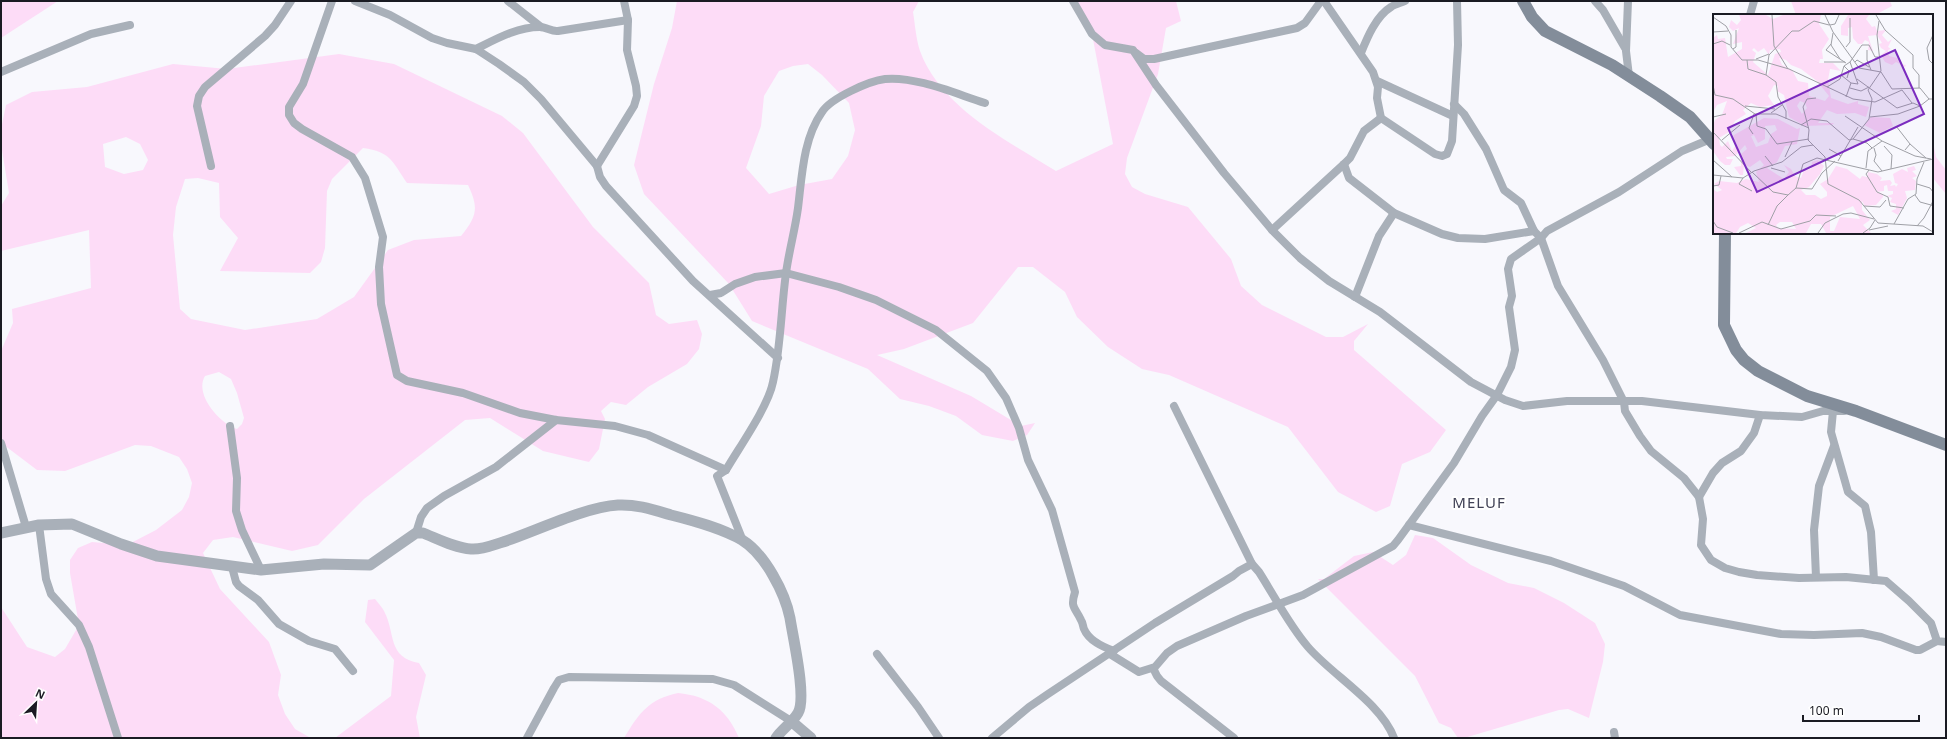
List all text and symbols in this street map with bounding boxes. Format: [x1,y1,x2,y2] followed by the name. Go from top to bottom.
[1713,14,1933,234] inset map
[1452,492,1506,512] district label: MELUF
[16,683,56,723] north arrow
[33,685,48,702] text: N
[1803,697,1919,723] scale bar
[1809,702,1844,719] text: 100 m

